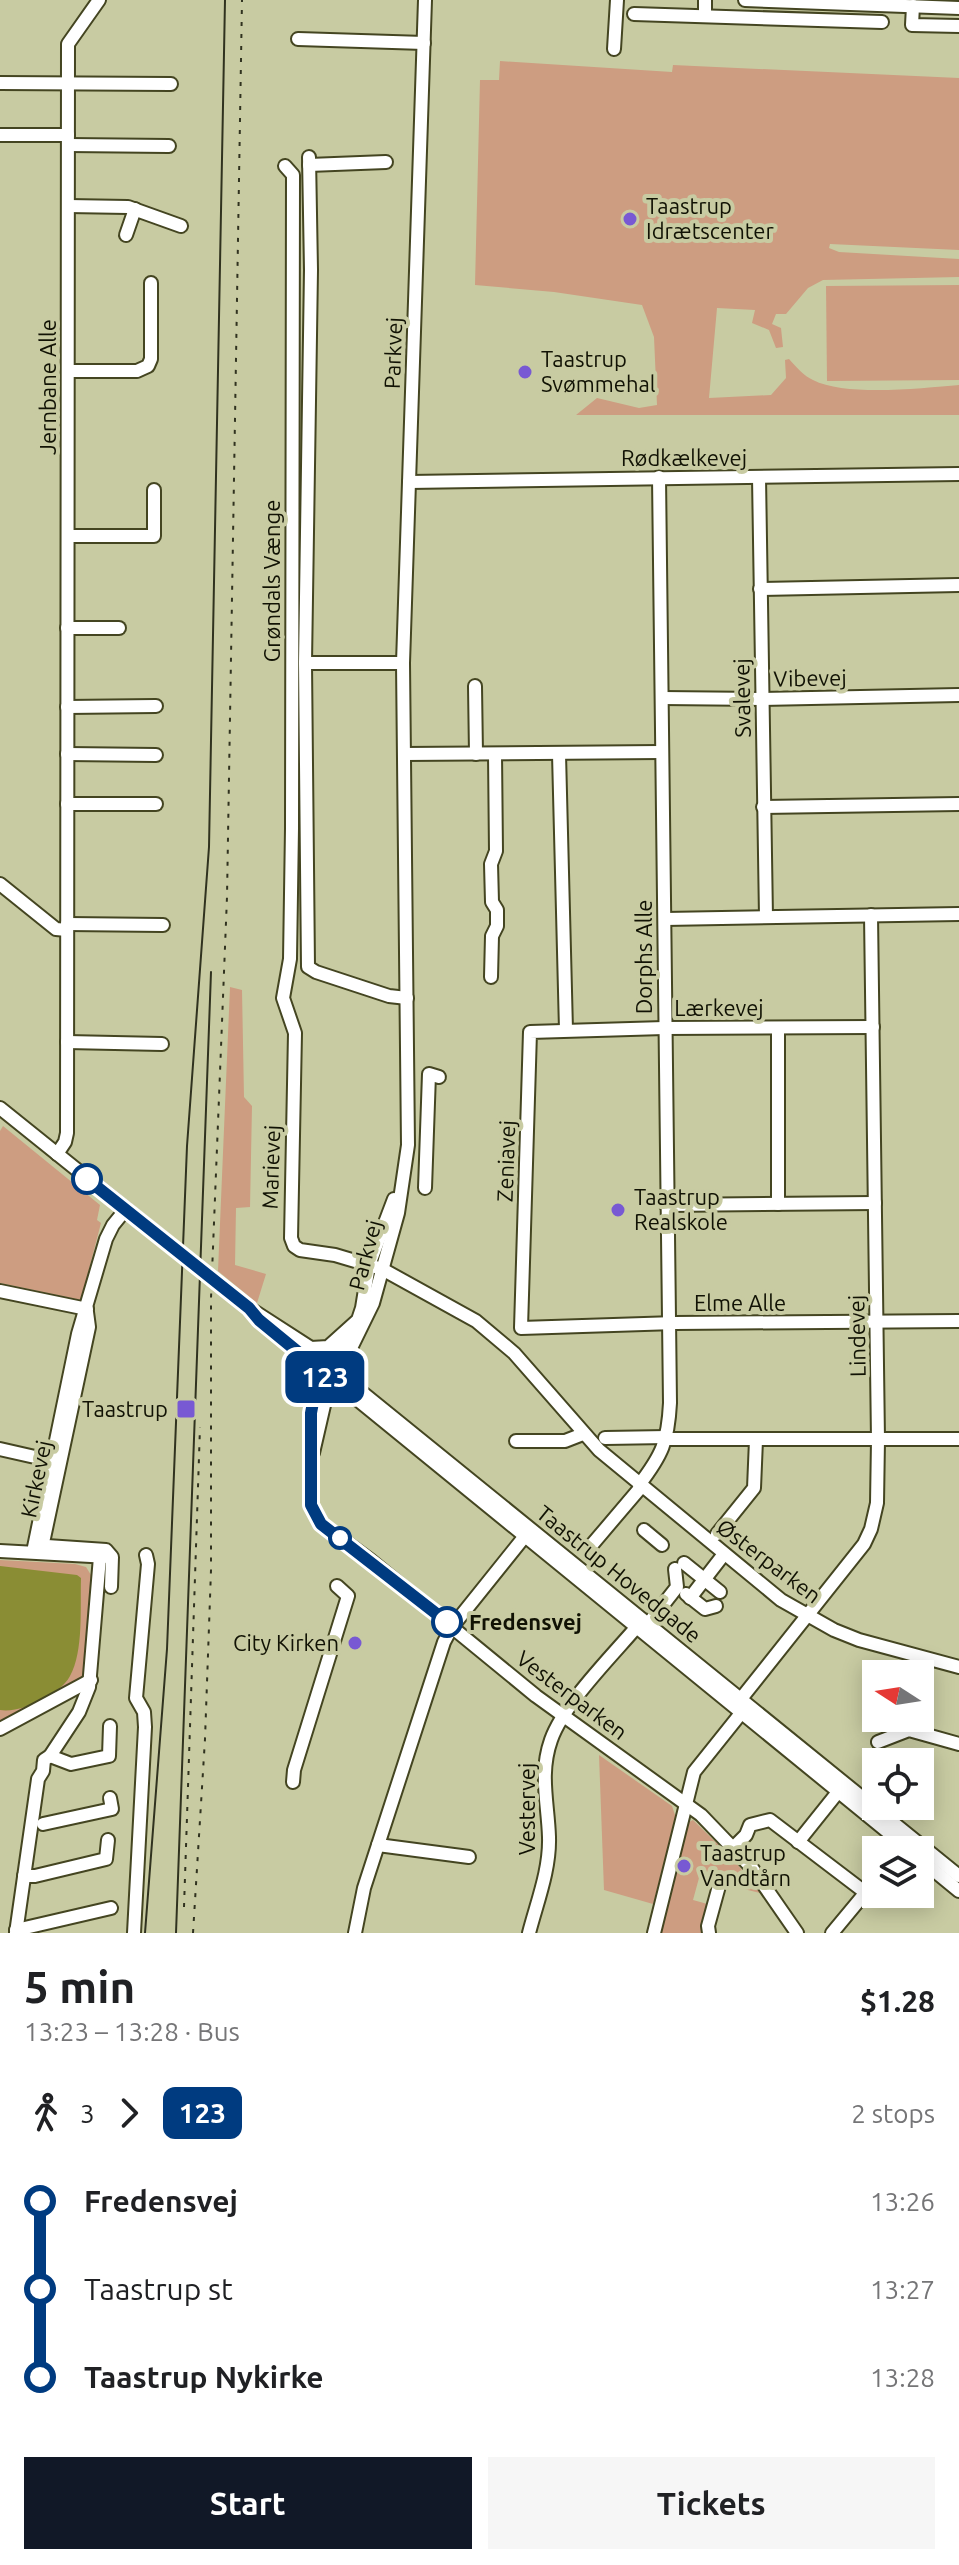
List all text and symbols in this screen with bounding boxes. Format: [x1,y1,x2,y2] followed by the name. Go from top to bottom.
[646,193,774,243] place label: Taastrup Idrætscenter
[621,210,639,228] marker: Taastrup Idrætscenter
[379,317,406,389] street label: Parkvej
[35,319,60,455] street label: Jernbane Alle
[541,346,656,396] place label: Taastrup Svømmehal
[516,363,534,381] marker: Taastrup Svømmehal
[621,445,747,470] street label: Rødkælkevej
[259,500,284,662] street label: Grøndals Vænge
[728,658,755,738] street label: Svalevej
[773,664,847,691] street label: Vibevej
[631,900,656,1014] street label: Dorphs Alle
[674,995,764,1020] street label: Lærkevej
[492,1120,519,1202] street label: Zeniavej
[257,1124,284,1210] street label: Marievej
[72,1164,102,1194] unlabelled marker
[634,1184,728,1234] place label: Taastrup Realskole
[609,1201,627,1219] marker: Taastrup Realskole
[343,1217,386,1293] street label: Parkvej
[694,1290,786,1315] street label: Elme Alle
[843,1295,870,1377] street label: Lindevej
[279,1351,371,1403] line badge: 123
[301,1361,349,1392] text: 123
[82,1396,168,1421] place label: Taastrup
[175,1398,197,1420] marker: Taastrup
[15,1438,56,1520] street label: Kirkevej
[532,1500,706,1647] street label: Taastrup Hovedgade
[712,1513,826,1608] street label: Østerparken
[329,1527,351,1549] unlabelled marker
[432,1607,462,1637] marker: Fredensvej
[469,1609,582,1634] place label: Fredensvej
[233,1630,339,1655] place label: City Kirken
[346,1634,364,1652] marker: City Kirken
[512,1645,633,1744] street label: Vesterparken
[862,1660,934,1732] north arrow
[862,1660,934,1908] map controls
[862,1748,934,1820] button: locate
[514,1763,539,1855] street label: Vestervej
[862,1836,934,1908] button: layers
[700,1840,791,1890] place label: Taastrup Vandtårn
[675,1857,693,1875] marker: Taastrup Vandtårn
[24,1962,135,2011] text: 5 min
[860,1984,935,2018] text: $1.28
[24,2017,240,2046] text: 13:23 – 13:28 · Bus
[24,2091,68,2135] icon: walk
[107,2091,151,2135] icon: forward
[179,2097,226,2128] text: 123
[80,2099,95,2128] text: 3
[851,2099,935,2128] text: 2 stops
[84,2184,238,2218] text: Fredensvej
[870,2187,935,2216] text: 13:26
[84,2272,233,2306] text: Taastrup st
[870,2275,935,2304] text: 13:27
[84,2360,324,2394] text: Taastrup Nykirke
[870,2363,935,2392] text: 13:28
[24,2457,472,2549] button: Start
[488,2457,935,2549] button: Tickets

